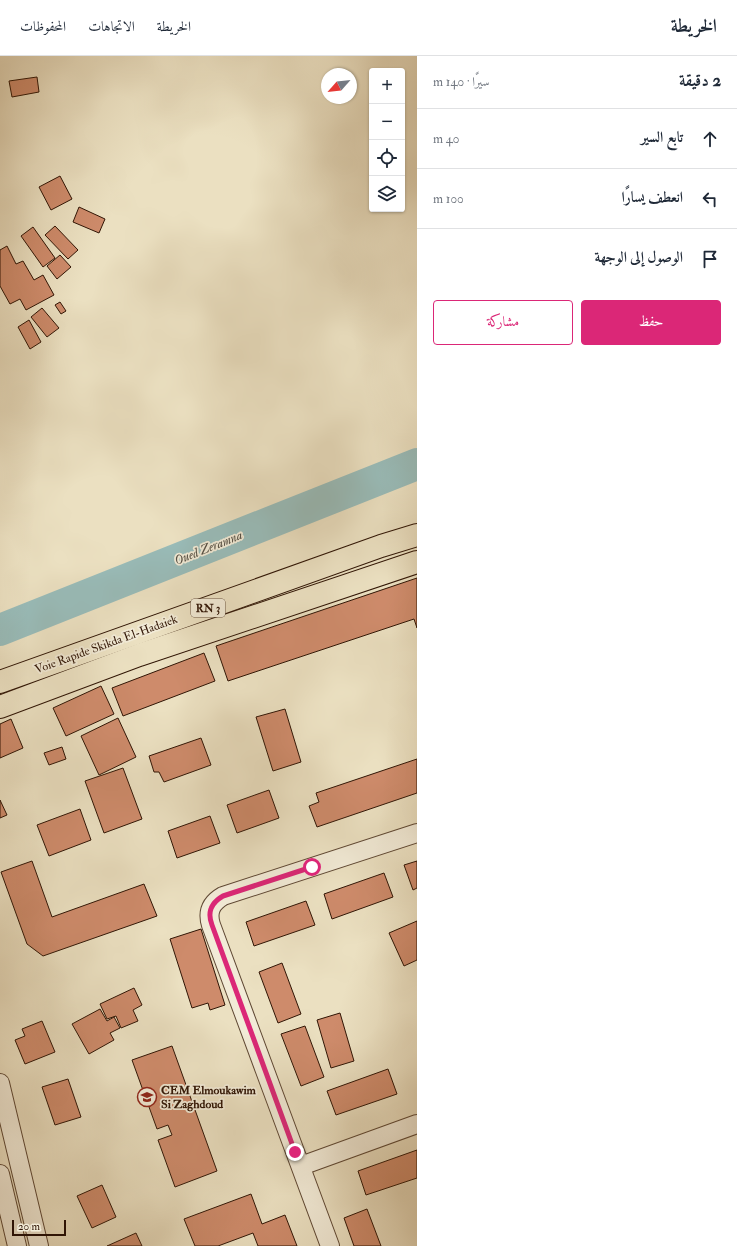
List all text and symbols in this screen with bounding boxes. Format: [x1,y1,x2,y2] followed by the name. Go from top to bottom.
[671,14,717,38] text: الخريطة
[20,18,66,35] text: المحفوظات
[88,18,135,35] text: الاتجاهات
[157,18,191,35] text: الخريطة
[321,68,357,104] north arrow
[369,68,405,212] map controls
[369,68,405,104] button: +
[679,70,721,91] text: 2 دقيقة
[433,74,490,90] text: سيرًا · 140 m
[369,104,405,140] button: −
[641,128,683,147] text: تابع السير
[699,128,721,150] icon: ahead
[433,131,460,147] text: 40 m
[369,140,405,176] button: locate
[369,176,405,212] button: layers
[622,188,683,207] text: انعطف يسارًا
[699,188,721,210] icon: left
[433,191,464,207] text: 100 m
[595,248,683,267] text: الوصول إلى الوجهة
[699,248,721,270] icon: arrive
[433,300,573,345] button: مشاركة
[581,300,721,345] button: حفظ
[172,527,245,569] water label: Oued Zeramna
[191,599,225,617] road number: RN 3
[33,612,180,677] street label: Voie Rapide Skikda El-Hadaiek
[303,858,321,876] route start
[161,1083,257,1112] place label: CEM Elmoukawim Si Zaghdoud
[136,1086,158,1108] school or university icon: CEM Elmoukawim Si Zaghdoud
[286,1143,304,1161] route end
[12,1218,66,1237] scale bar
[18,1220,40,1233] text: 20 m

